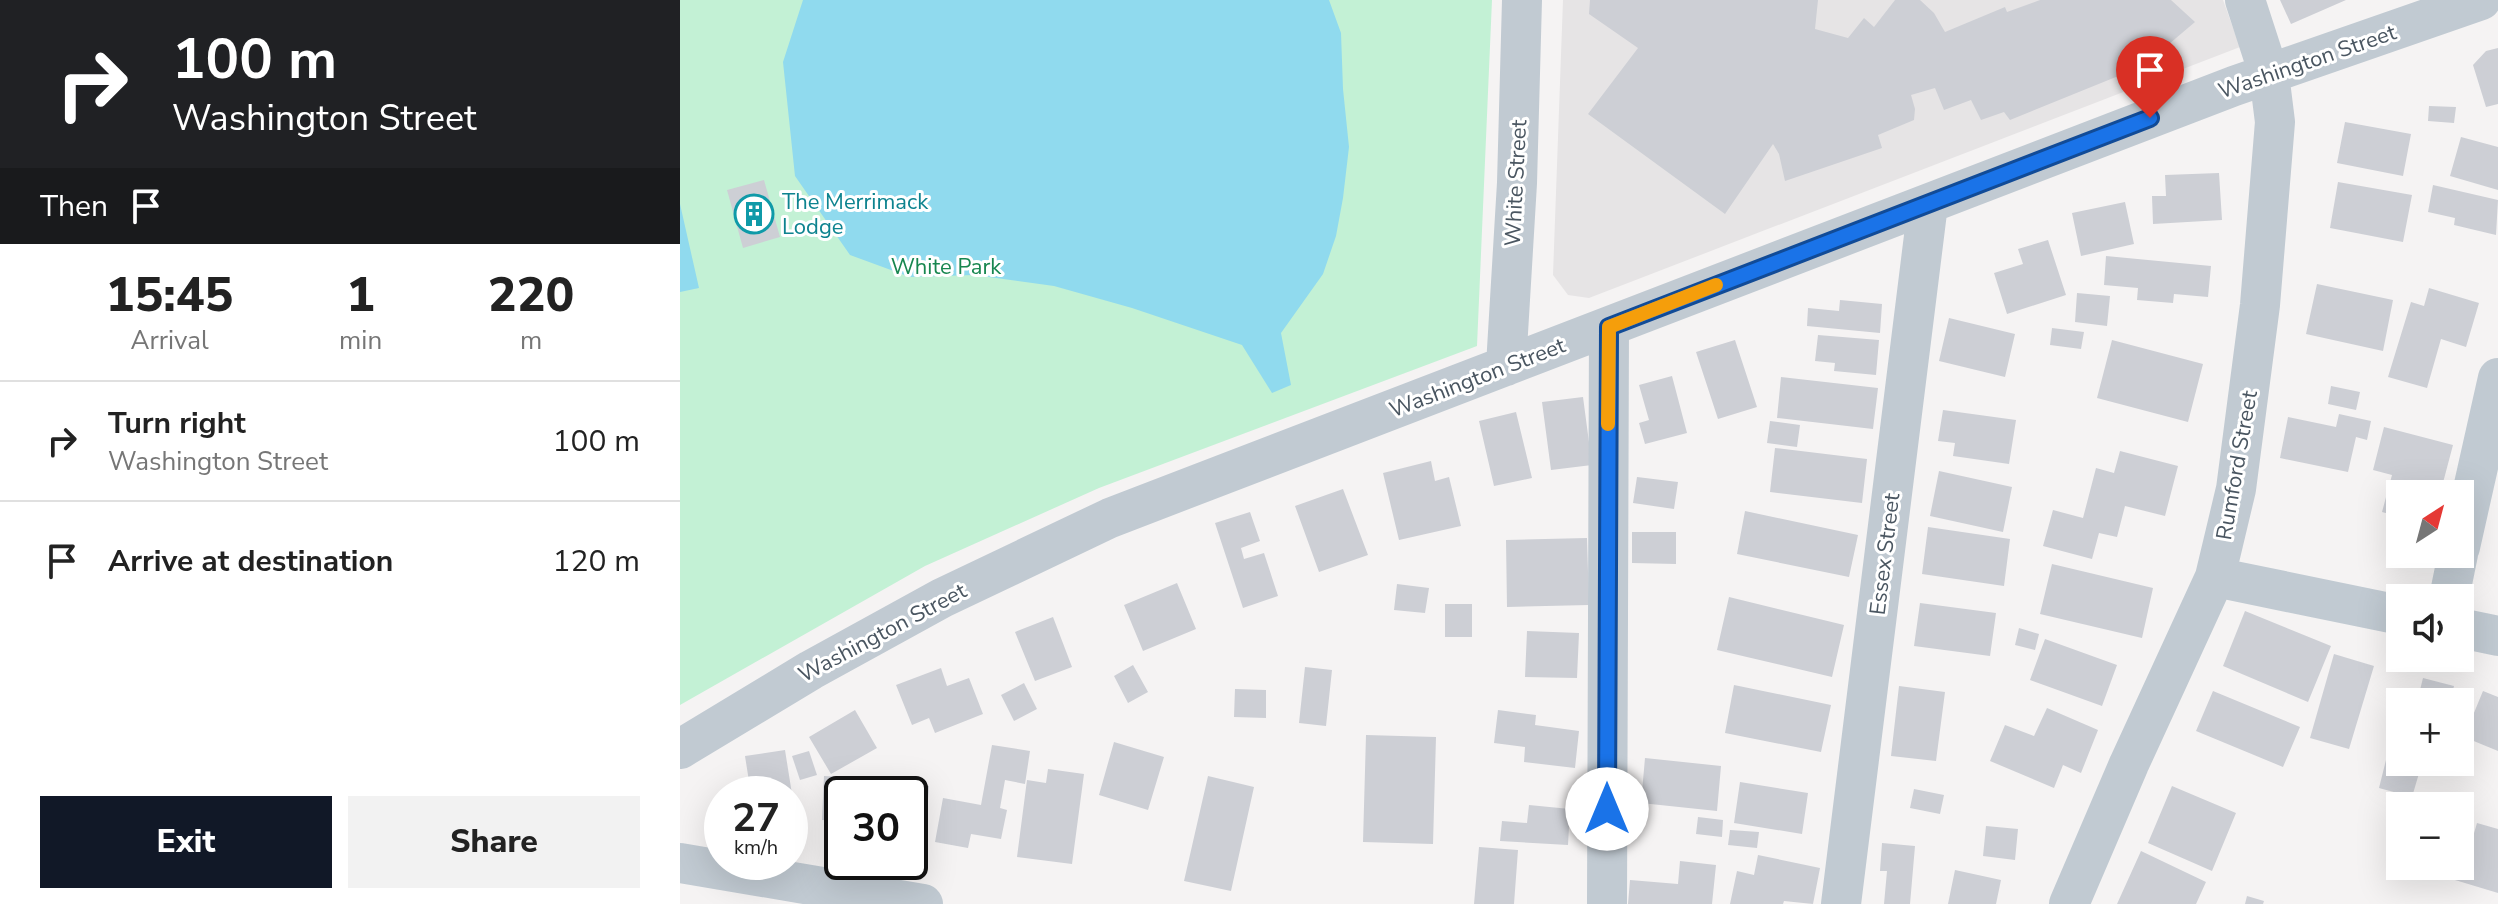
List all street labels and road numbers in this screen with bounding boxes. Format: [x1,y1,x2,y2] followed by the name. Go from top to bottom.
[2214,17,2401,106] street label: Washington Street
[1498,119,1534,247] street label: White Street
[1385,330,1570,425] street label: Washington Street
[2209,388,2265,542] street label: Rumford Street
[1863,491,1907,617] street label: Essex Street
[793,576,972,690] street label: Washington Street

